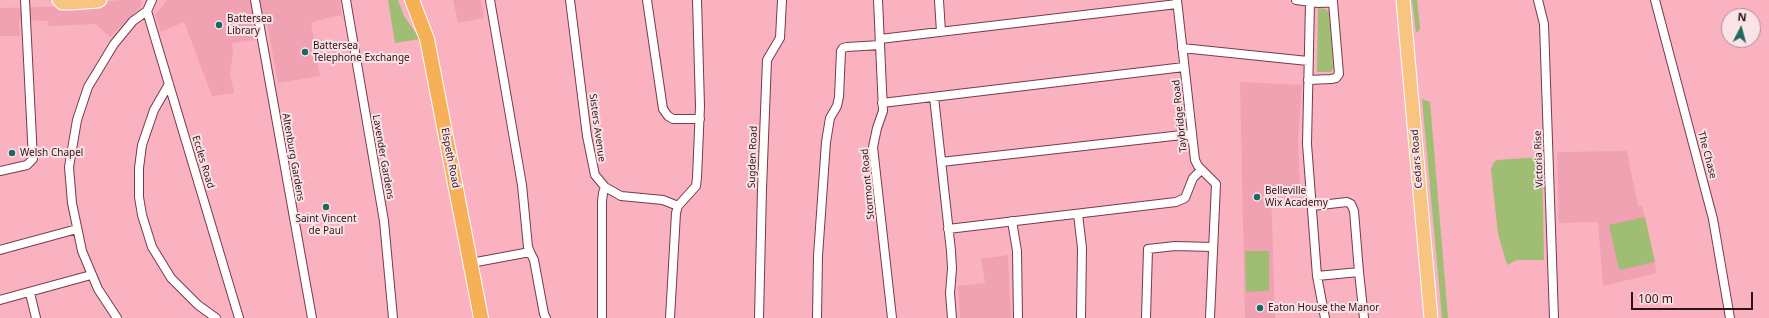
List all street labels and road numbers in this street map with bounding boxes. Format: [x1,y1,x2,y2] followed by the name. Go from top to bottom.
[1170,79,1190,153] street label: Taybridge Road
[586,93,608,163] street label: Sisters Avenue
[279,112,307,202] street label: Altenburg Gardens
[370,114,396,200] street label: Lavender Gardens
[746,126,760,188] street label: Sugden Road
[438,127,462,189] street label: Elspeth Road
[1409,129,1425,189] street label: Cedars Road
[1532,130,1546,188] street label: Victoria Rise
[1695,130,1719,180] street label: The Chase
[189,134,217,190] street label: Eccles Road
[859,148,877,220] street label: Stormont Road

